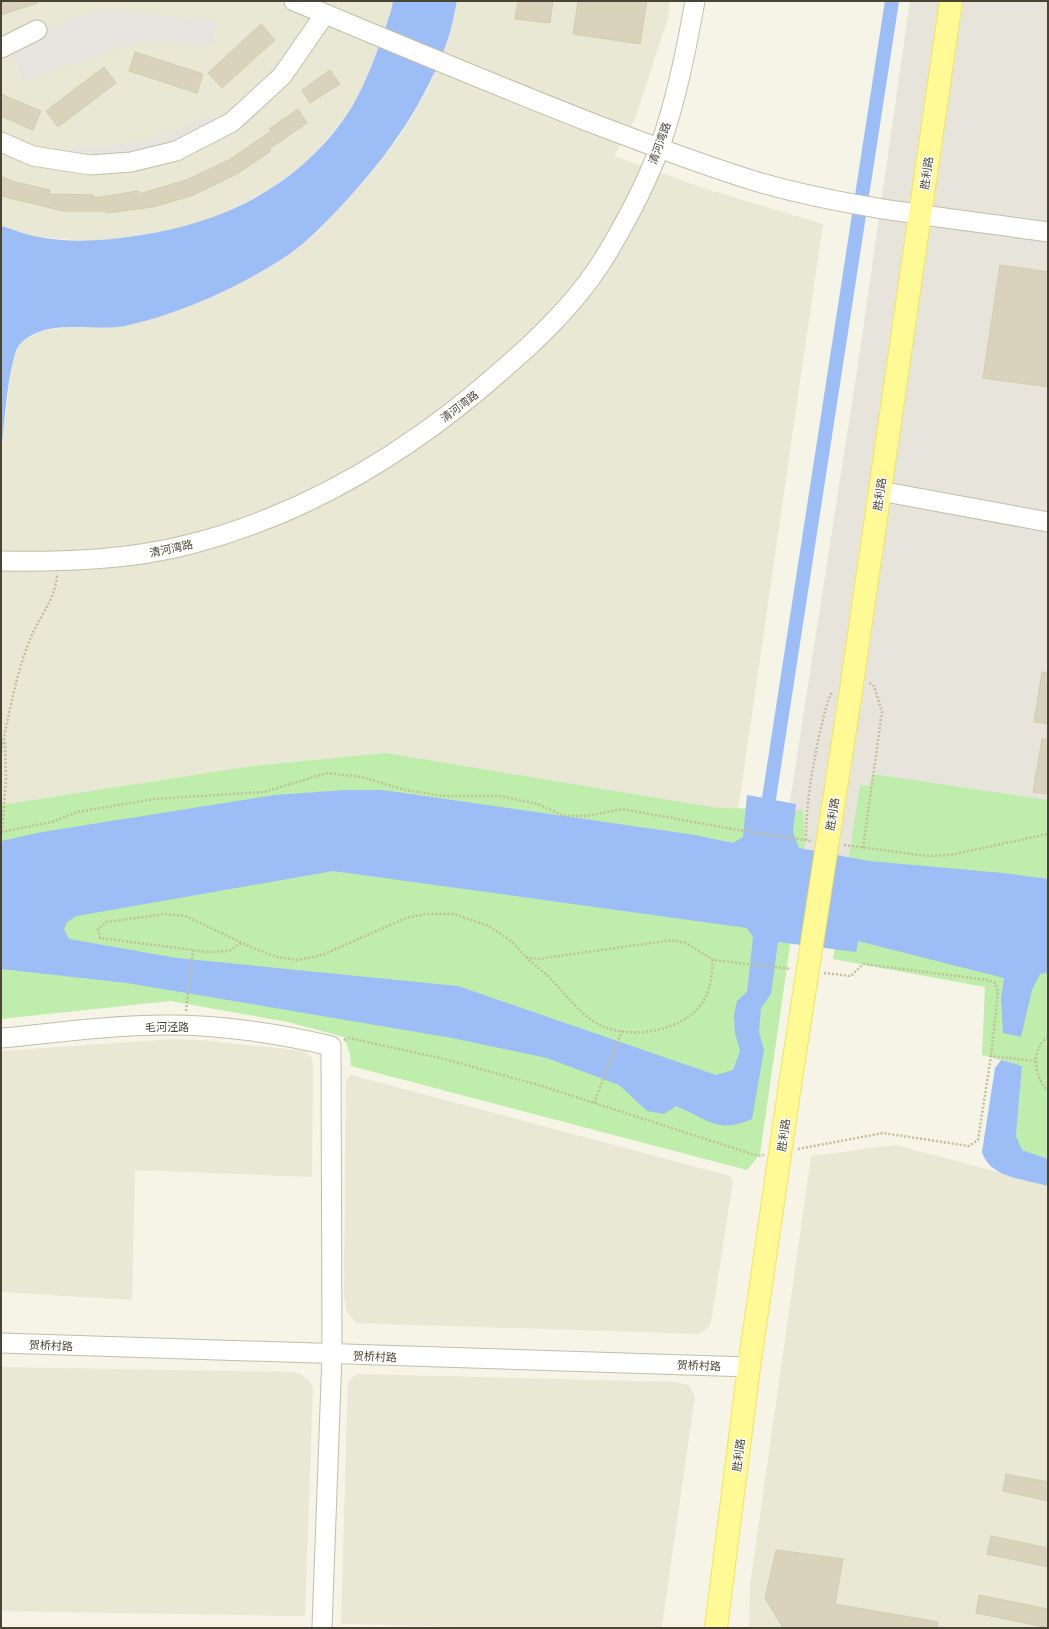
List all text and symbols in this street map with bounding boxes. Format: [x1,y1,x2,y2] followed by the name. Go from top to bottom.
[645,120,673,166] street label: 清河湾路
[917,156,935,190] street label: 胜利路
[438,388,480,424] street label: 清河湾路
[870,477,888,511] street label: 胜利路
[148,537,194,559] street label: 清河湾路
[823,797,841,831] street label: 胜利路
[145,1020,189,1033] street label: 毛河泾路
[774,1118,792,1152] street label: 胜利路
[29,1338,73,1352] street label: 贺桥村路
[353,1349,397,1363] street label: 贺桥村路
[677,1358,721,1372] street label: 贺桥村路
[730,1438,746,1472] street label: 胜利路

